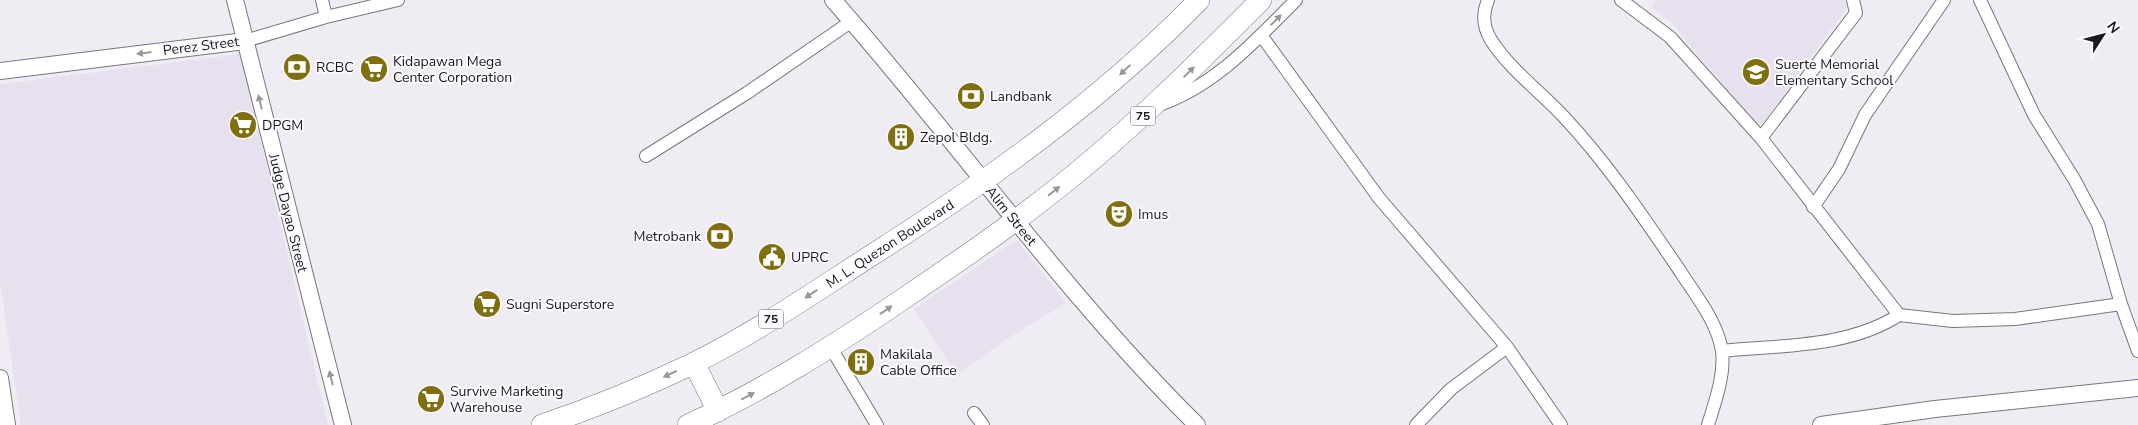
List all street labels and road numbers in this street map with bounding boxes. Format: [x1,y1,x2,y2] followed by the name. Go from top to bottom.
[162,32,240,60] street label: Perez Street
[1130,106,1156,125] road number: 75
[264,151,312,274] street label: Judge Dayao Street
[981,182,1041,250] street label: Alim Street
[822,195,958,293] street label: M. L. Quezon Boulevard
[758,310,784,328] road number: 75

